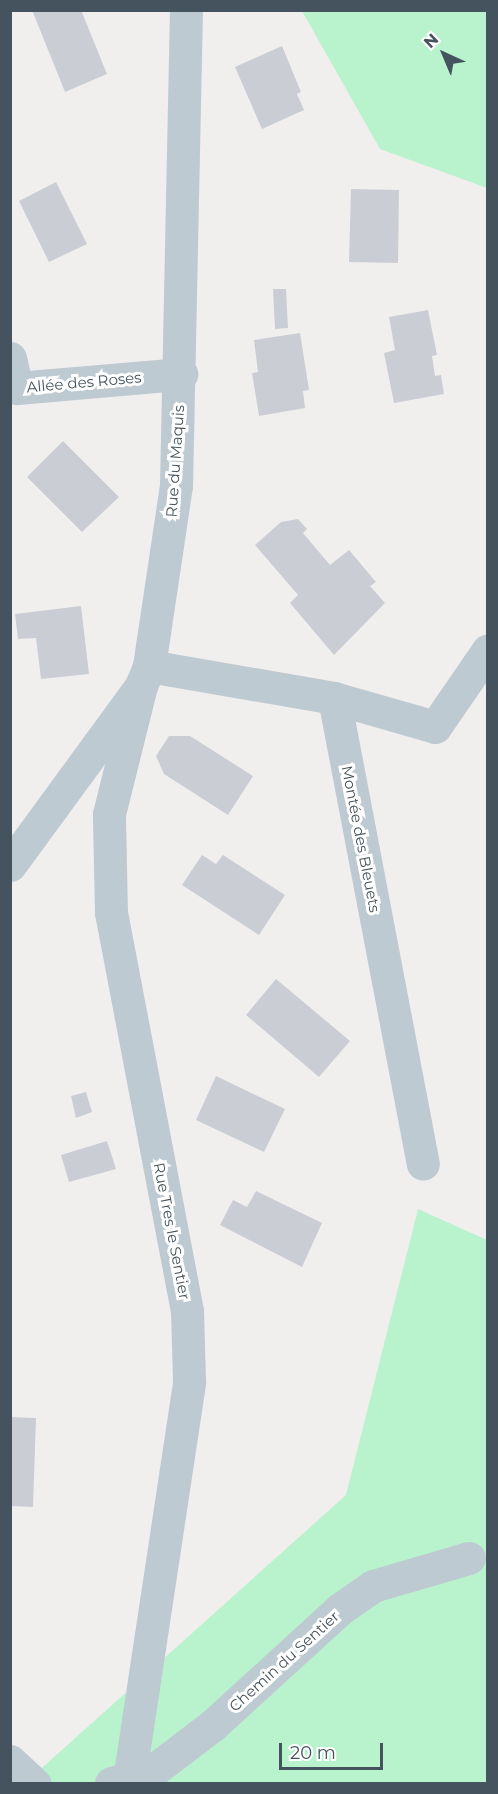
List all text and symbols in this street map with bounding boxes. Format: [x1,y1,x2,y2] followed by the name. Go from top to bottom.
[414,24,474,84] north arrow
[420,29,442,52] text: N
[26,368,142,396] street label: Allée des Roses
[162,404,188,518] street label: Rue du Maquis
[338,764,384,914] street label: Montée des Bleuets
[150,1161,194,1301] street label: Rue Tres le Sentier
[225,1607,343,1715] street label: Chemin du Sentier
[282,1731,386,1769] scale bar
[290,1742,336,1764] text: 20 m

